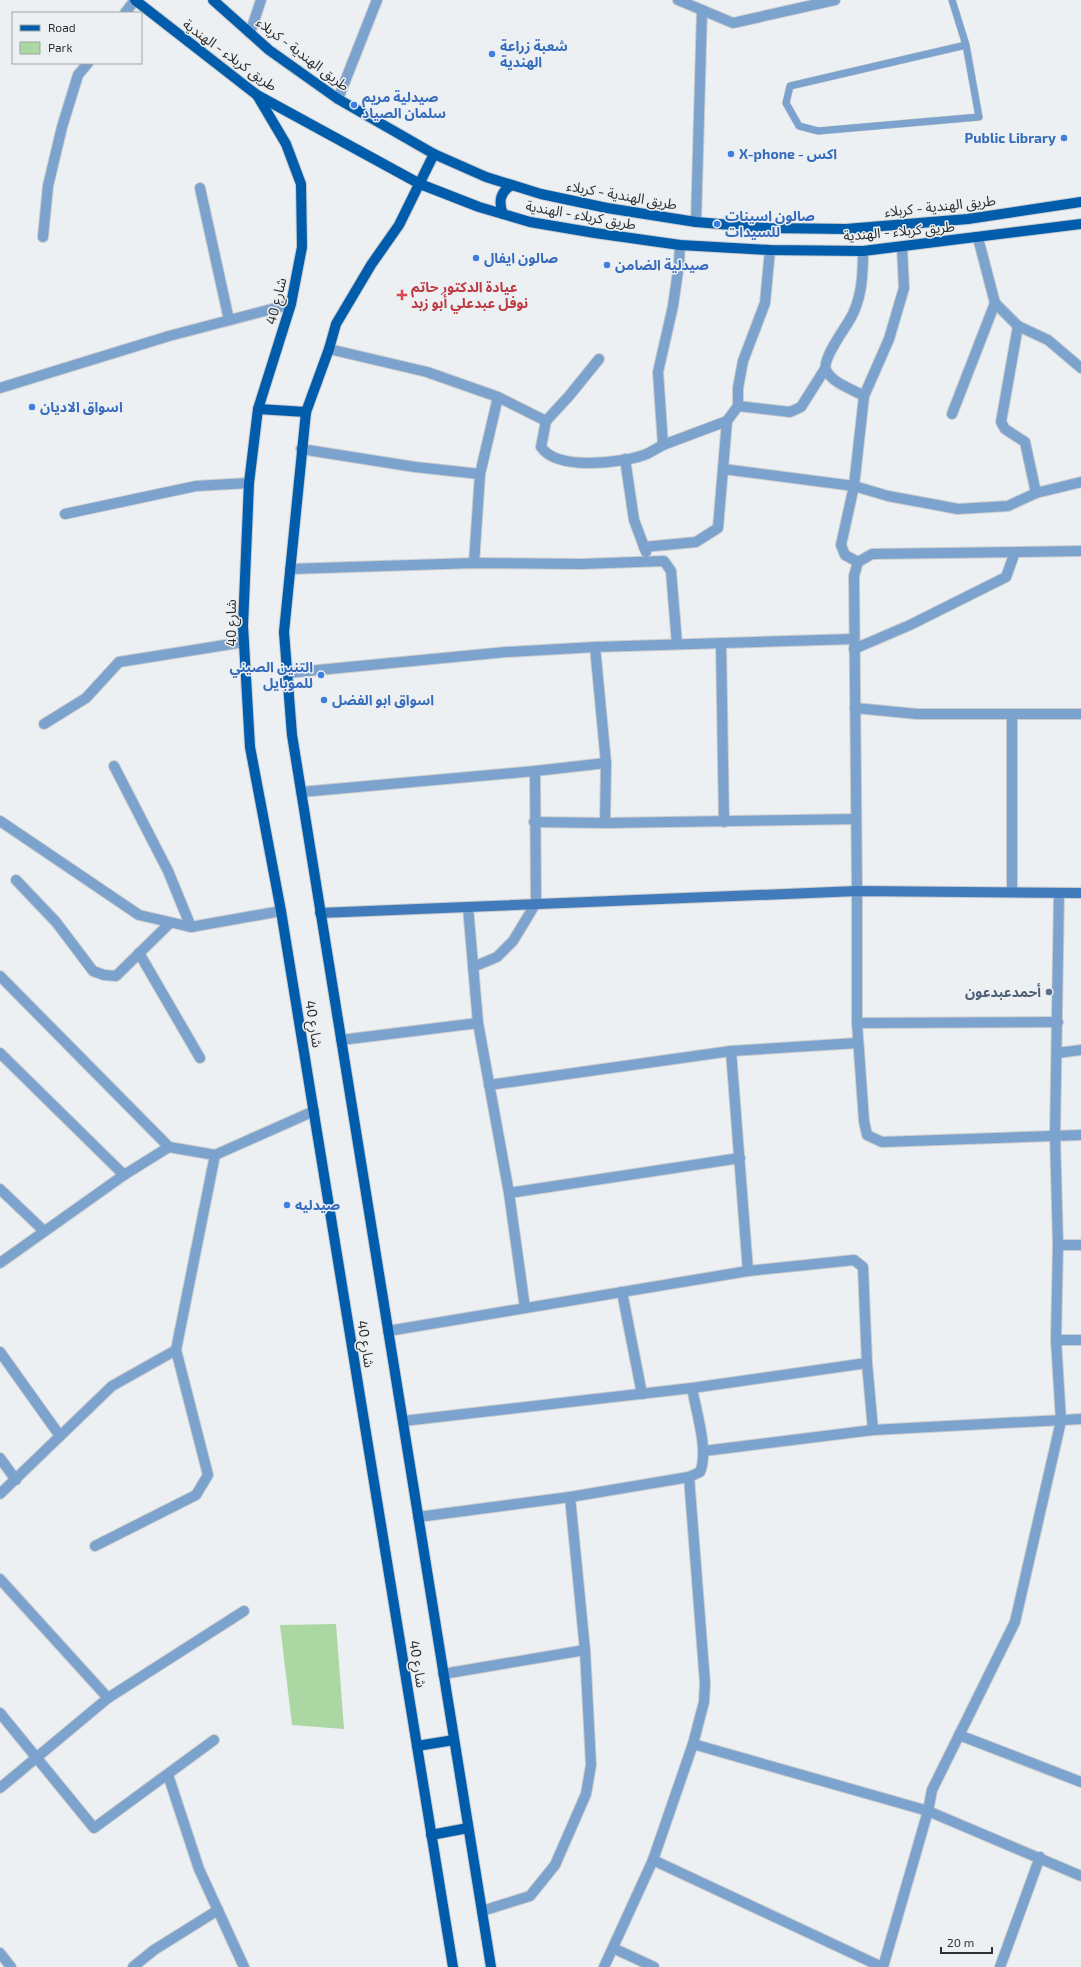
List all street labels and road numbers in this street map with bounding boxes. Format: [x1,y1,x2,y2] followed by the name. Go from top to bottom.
[252,13,353,96] street label: طريق الهندية - كربلاء
[179,15,281,96] street label: طريق كربلاء - الهندية
[565,176,679,215] street label: طريق الهندية - كربلاء
[883,191,997,222] street label: طريق الهندية - كربلاء
[524,196,638,235] street label: طريق كربلاء - الهندية
[842,217,956,246] street label: طريق كربلاء - الهندية
[262,276,292,327] street label: شارع 40
[222,599,242,647] street label: شارع 40
[299,999,327,1049] street label: شارع 40
[351,1319,379,1369] street label: شارع 40
[403,1639,431,1689] street label: شارع 40

